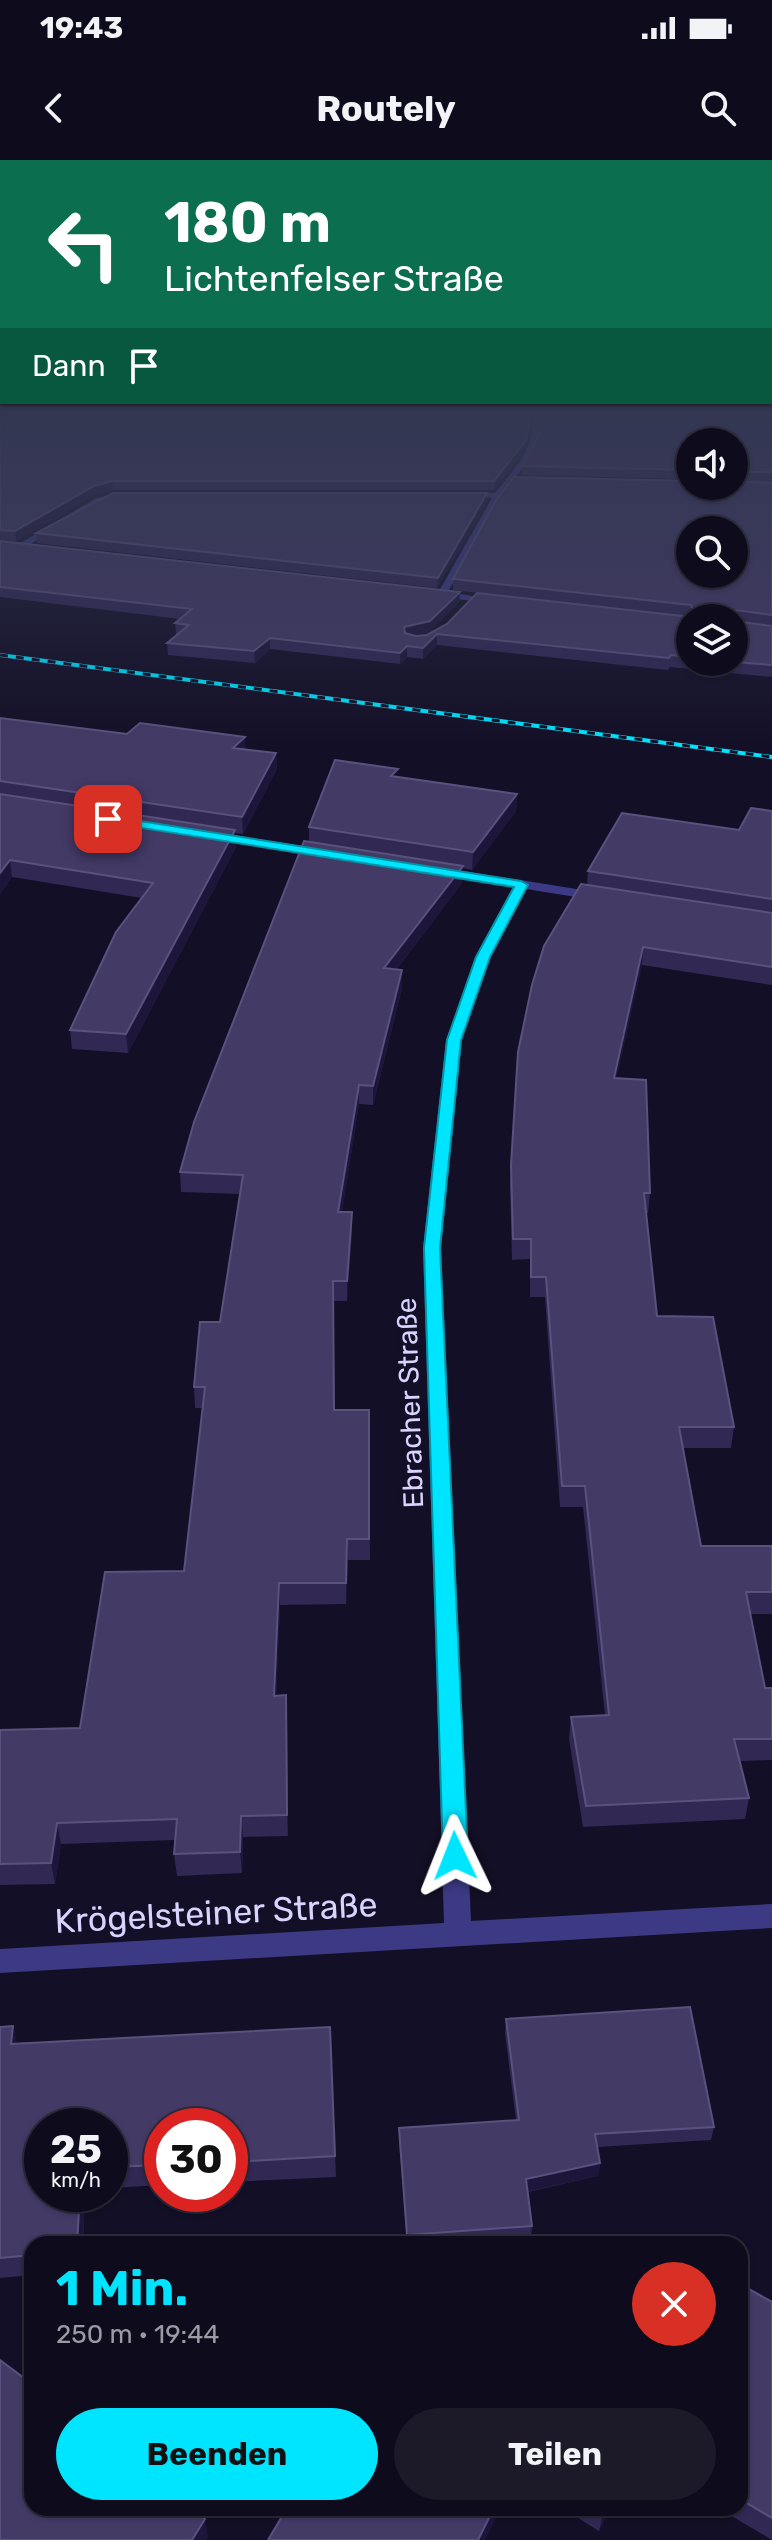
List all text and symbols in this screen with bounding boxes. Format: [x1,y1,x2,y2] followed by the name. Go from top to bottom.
[40,10,123,46] text: 19:43
[32,86,76,130] icon: back
[696,86,740,130] icon: search
[316,87,456,130] text: Routely
[164,190,331,256] text: 180 m
[32,192,136,296] icon: left
[164,257,504,300] text: Lichtenfelser Straße
[122,344,166,388] icon: arrive
[32,348,106,384] text: Dann
[676,428,748,676] map controls
[676,428,748,500] button: sound
[676,516,748,588] button: search
[676,604,748,676] button: layers
[74,785,142,853] pin
[86,797,130,841] icon: arrive
[390,1297,430,1509] street label: Ebracher Straße
[413,1814,497,1898] position arrow
[54,1884,378,1942] street label: Krögelsteiner Straße
[144,2108,248,2212] speed limit sign: 30
[50,2126,102,2173] text: 25
[51,2168,101,2192] text: km/h
[56,2260,188,2317] text: 1 Min.
[632,2262,716,2346] button: close
[56,2319,220,2350] text: 250 m · 19:44
[56,2408,378,2500] button: Beenden
[394,2408,716,2500] button: Teilen

